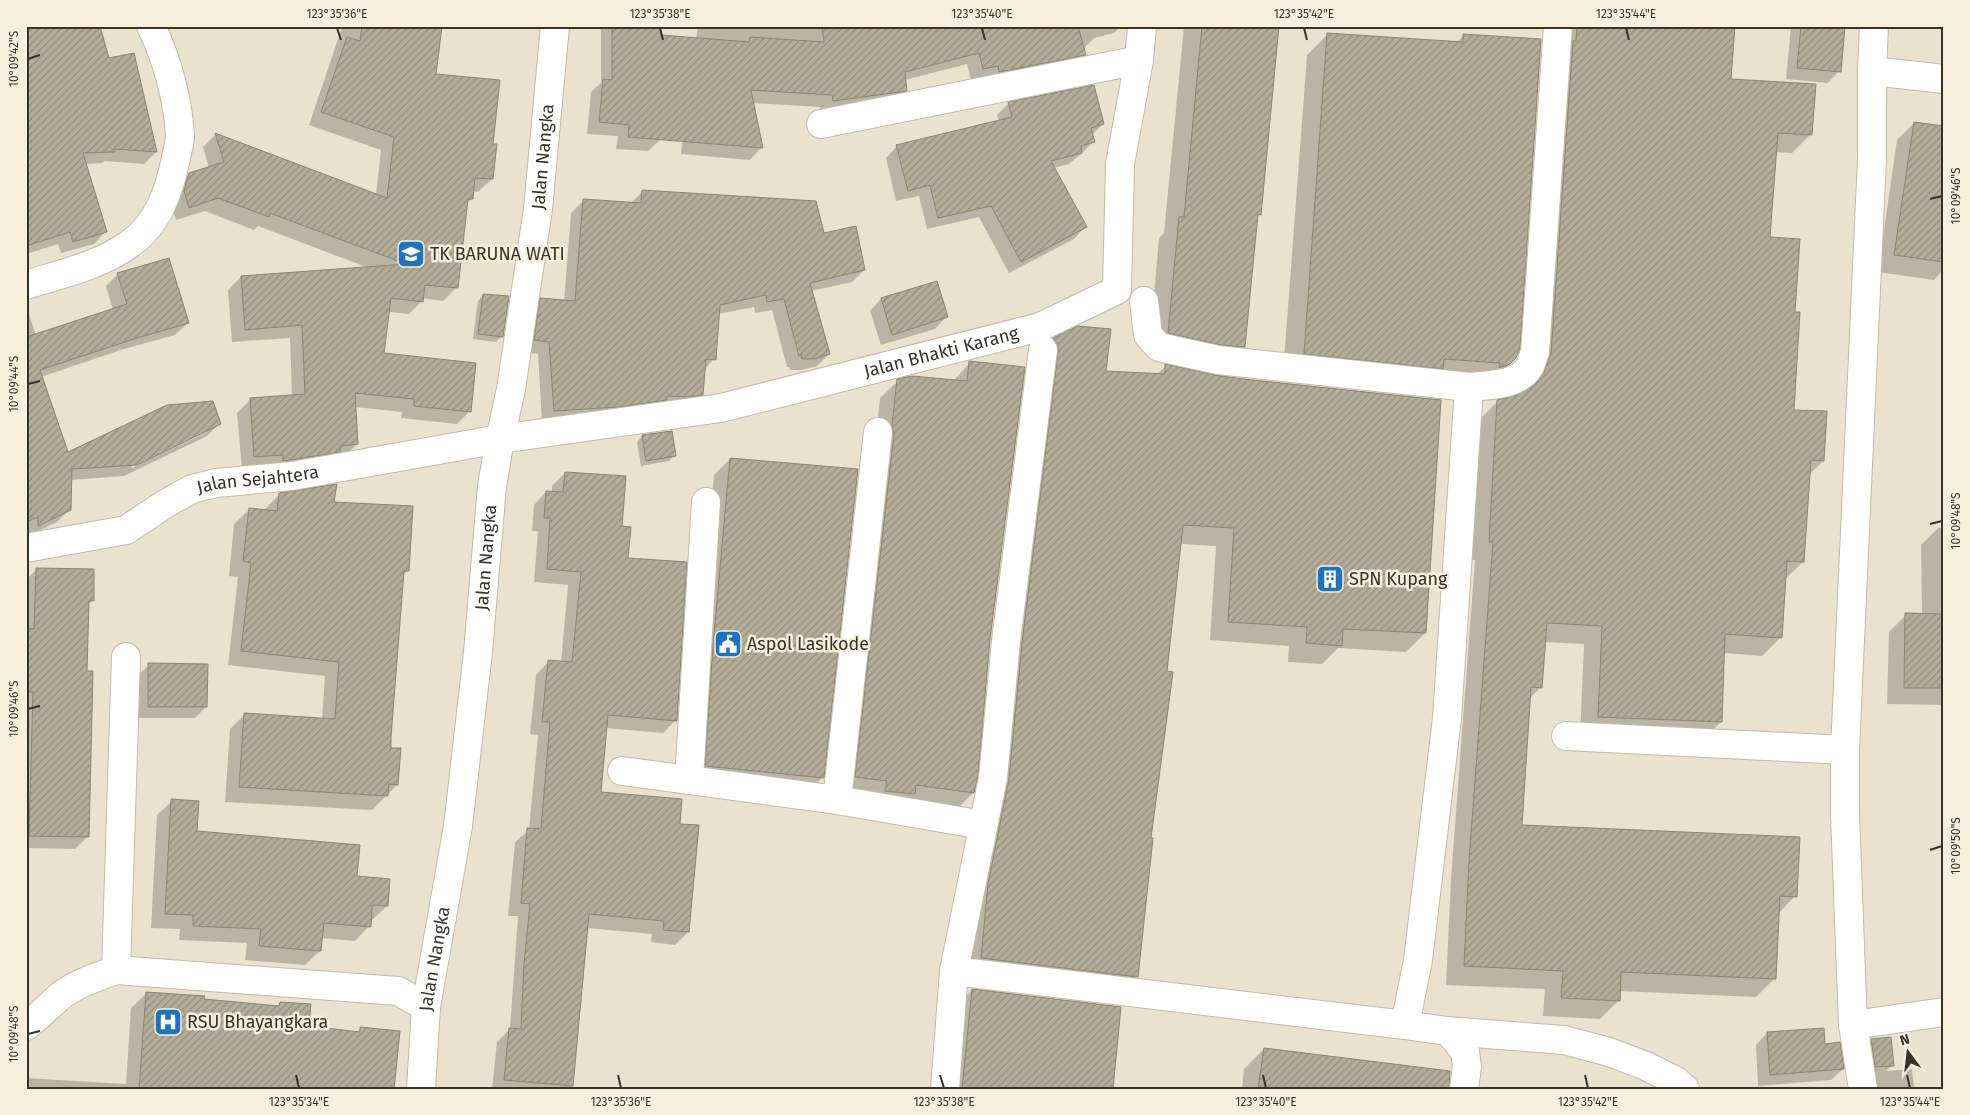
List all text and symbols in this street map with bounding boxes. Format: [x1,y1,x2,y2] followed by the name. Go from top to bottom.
[307,7,367,21] text: 123°35'36"E
[629,7,691,21] text: 123°35'38"E
[951,7,1013,21] text: 123°35'40"E
[1274,7,1334,21] text: 123°35'42"E
[1596,7,1656,21] text: 123°35'44"E
[7,30,21,87] text: 10°09'42"S
[527,103,559,211] street label: Jalan Nangka
[1949,167,1963,225] text: 10°09'46"S
[396,239,426,269] school or university icon: TK BARUNA WATI
[430,243,565,265] place label: TK BARUNA WATI
[862,322,1021,382] street label: Jalan Bhakti Karang
[7,355,21,412] text: 10°09'44"S
[194,460,320,498] street label: Jalan Sejahtera
[1949,492,1963,550] text: 10°09'48"S
[471,504,501,611] street label: Jalan Nangka
[1315,564,1345,594] building icon: SPN Kupang
[1349,568,1448,590] place label: SPN Kupang
[713,629,743,659] public building icon: Aspol Lasikode
[747,633,869,655] place label: Aspol Lasikode
[7,680,21,738] text: 10°09'46"S
[1949,817,1963,875] text: 10°09'50"S
[415,905,455,1012] street label: Jalan Nangka
[7,1005,21,1063] text: 10°09'48"S
[153,1007,183,1037] hospital icon: RSU Bhayangkara
[187,1011,328,1033] place label: RSU Bhayangkara
[1882,1028,1932,1078] north arrow
[1898,1031,1911,1049] text: N
[269,1095,329,1109] text: 123°35'34"E
[591,1095,651,1109] text: 123°35'36"E
[913,1095,975,1109] text: 123°35'38"E
[1235,1095,1297,1109] text: 123°35'40"E
[1558,1095,1618,1109] text: 123°35'42"E
[1880,1095,1940,1109] text: 123°35'44"E

